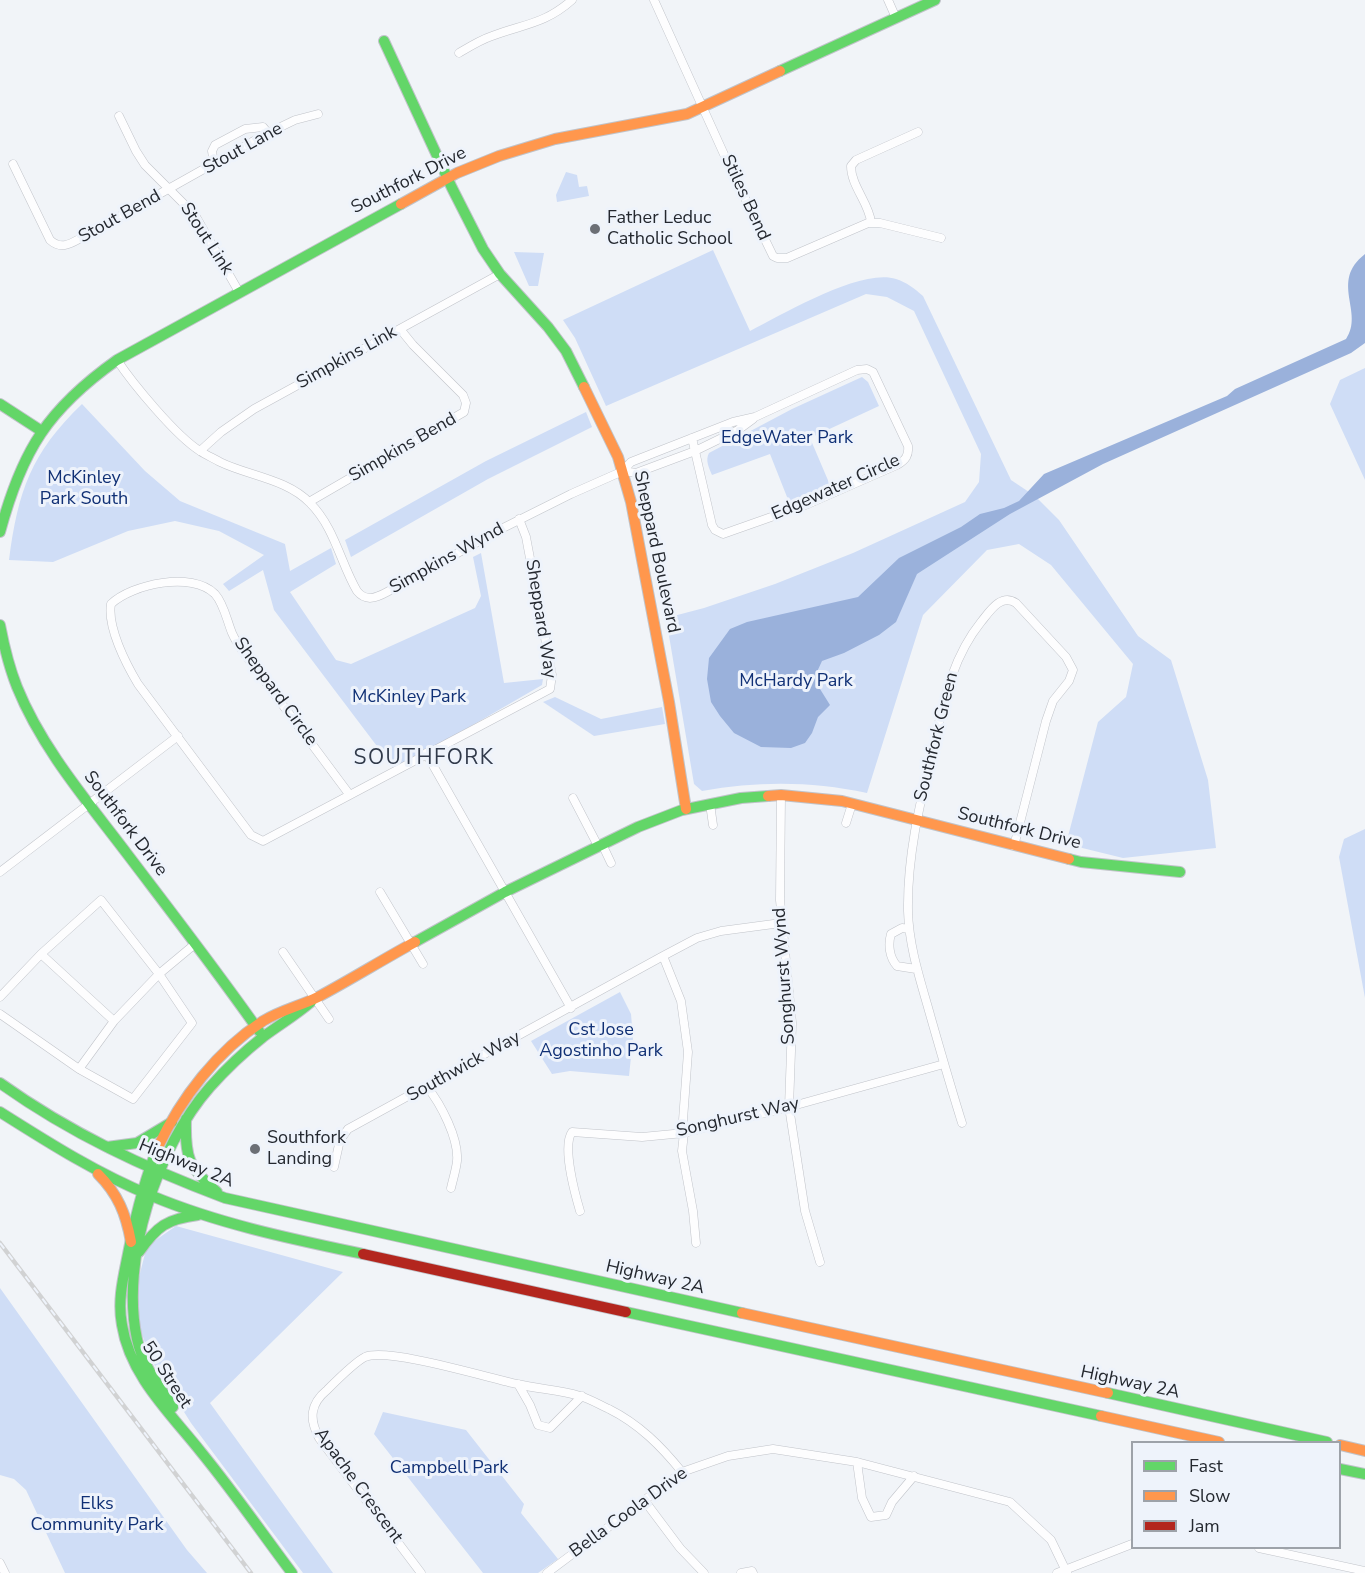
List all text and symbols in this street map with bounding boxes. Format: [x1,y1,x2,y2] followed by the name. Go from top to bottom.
[200,118,286,180] street label: Stout Lane
[348,143,470,219] street label: Southfork Drive
[716,152,774,244] street label: Stiles Bend
[75,186,165,248] street label: Stout Bend
[175,199,237,279] street label: Stout Link
[607,208,732,250] place label: Father Leduc Catholic School
[588,222,602,236] marker: Father Leduc Catholic School
[293,322,401,394] street label: Simpkins Link
[346,409,460,487] street label: Simpkins Bend
[721,428,853,450] park label: EdgeWater Park
[769,450,903,526] street label: Edgewater Circle
[40,468,128,510] park label: McKinley Park South
[628,469,684,635] street label: Sheppard Boulevard
[386,519,508,599] street label: Simpkins Wynd
[520,558,560,680] street label: Sheppard Way
[228,634,322,750] street label: Sheppard Circle
[911,670,963,804] street label: Southfork Green
[739,671,853,693] park label: McHardy Park
[352,687,466,709] park label: McKinley Park
[354,746,494,772] district label: SOUTHFORK
[78,767,172,881] street label: Southfork Drive
[955,803,1083,855] street label: Southfork Drive
[769,907,801,1045] street label: Songhurst Wynd
[539,1020,663,1062] park label: Cst Jose Agostinho Park
[404,1027,524,1107] street label: Southwick Way
[674,1093,802,1143] street label: Songhurst Way
[267,1128,346,1170] place label: Southfork Landing
[135,1135,237,1193] street label: Highway 2A
[248,1142,262,1156] marker: Southfork Landing
[603,1256,707,1300] street label: Highway 2A
[136,1338,196,1412] street label: 50 Street
[1078,1362,1182,1404] street label: Highway 2A
[309,1424,407,1548] street label: Apache Crescent
[1131,1441,1341,1549] legend
[1189,1454,1223,1478] text: Fast
[390,1458,508,1480] park label: Campbell Park
[566,1463,692,1563] street label: Bella Coola Drive
[1189,1484,1230,1508] text: Slow
[30,1494,164,1537] park label: Elks Community Park
[1189,1514,1220,1538] text: Jam

